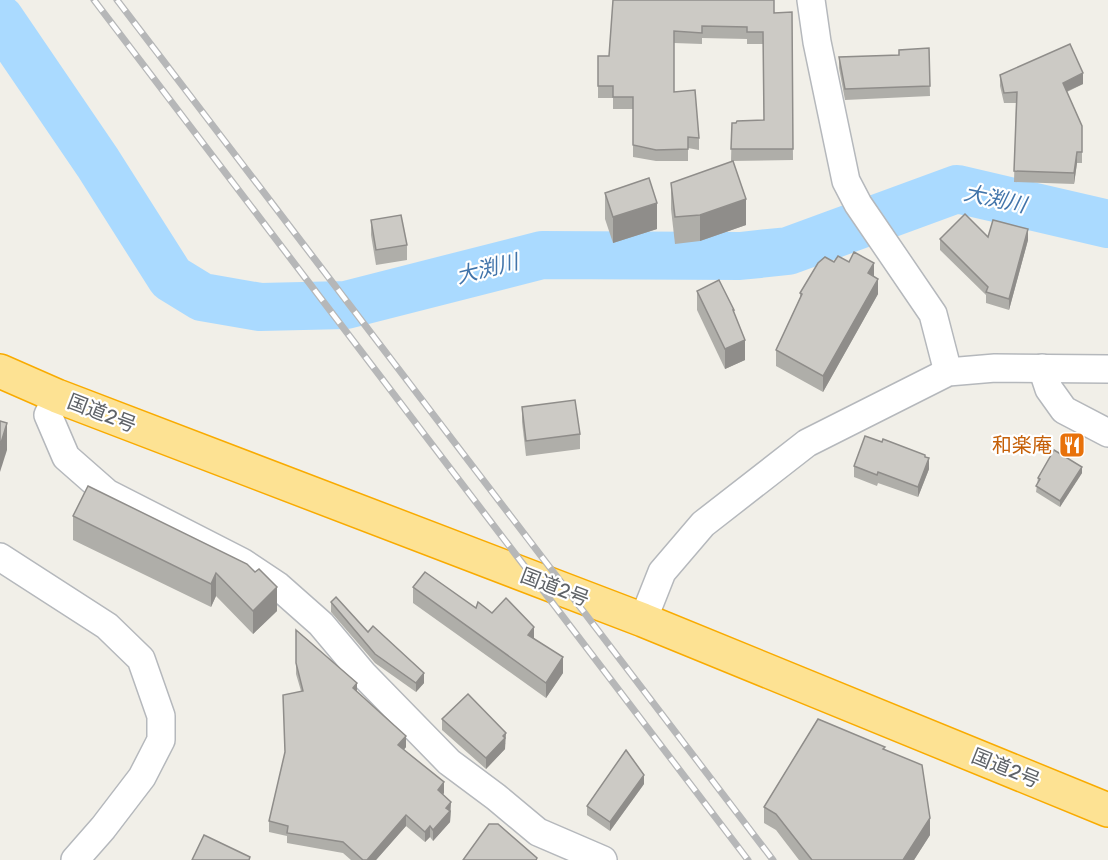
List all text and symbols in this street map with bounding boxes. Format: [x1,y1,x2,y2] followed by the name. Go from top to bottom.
[962,180,1030,218] water label: 大渕川
[453,248,522,288] water label: 大渕川
[64,389,140,437] street label: 国道2号
[1057,430,1087,460] restaurant icon: 和楽庵
[992,433,1052,457] place label: 和楽庵
[517,563,593,611] street label: 国道2号
[968,743,1044,793] street label: 国道2号

